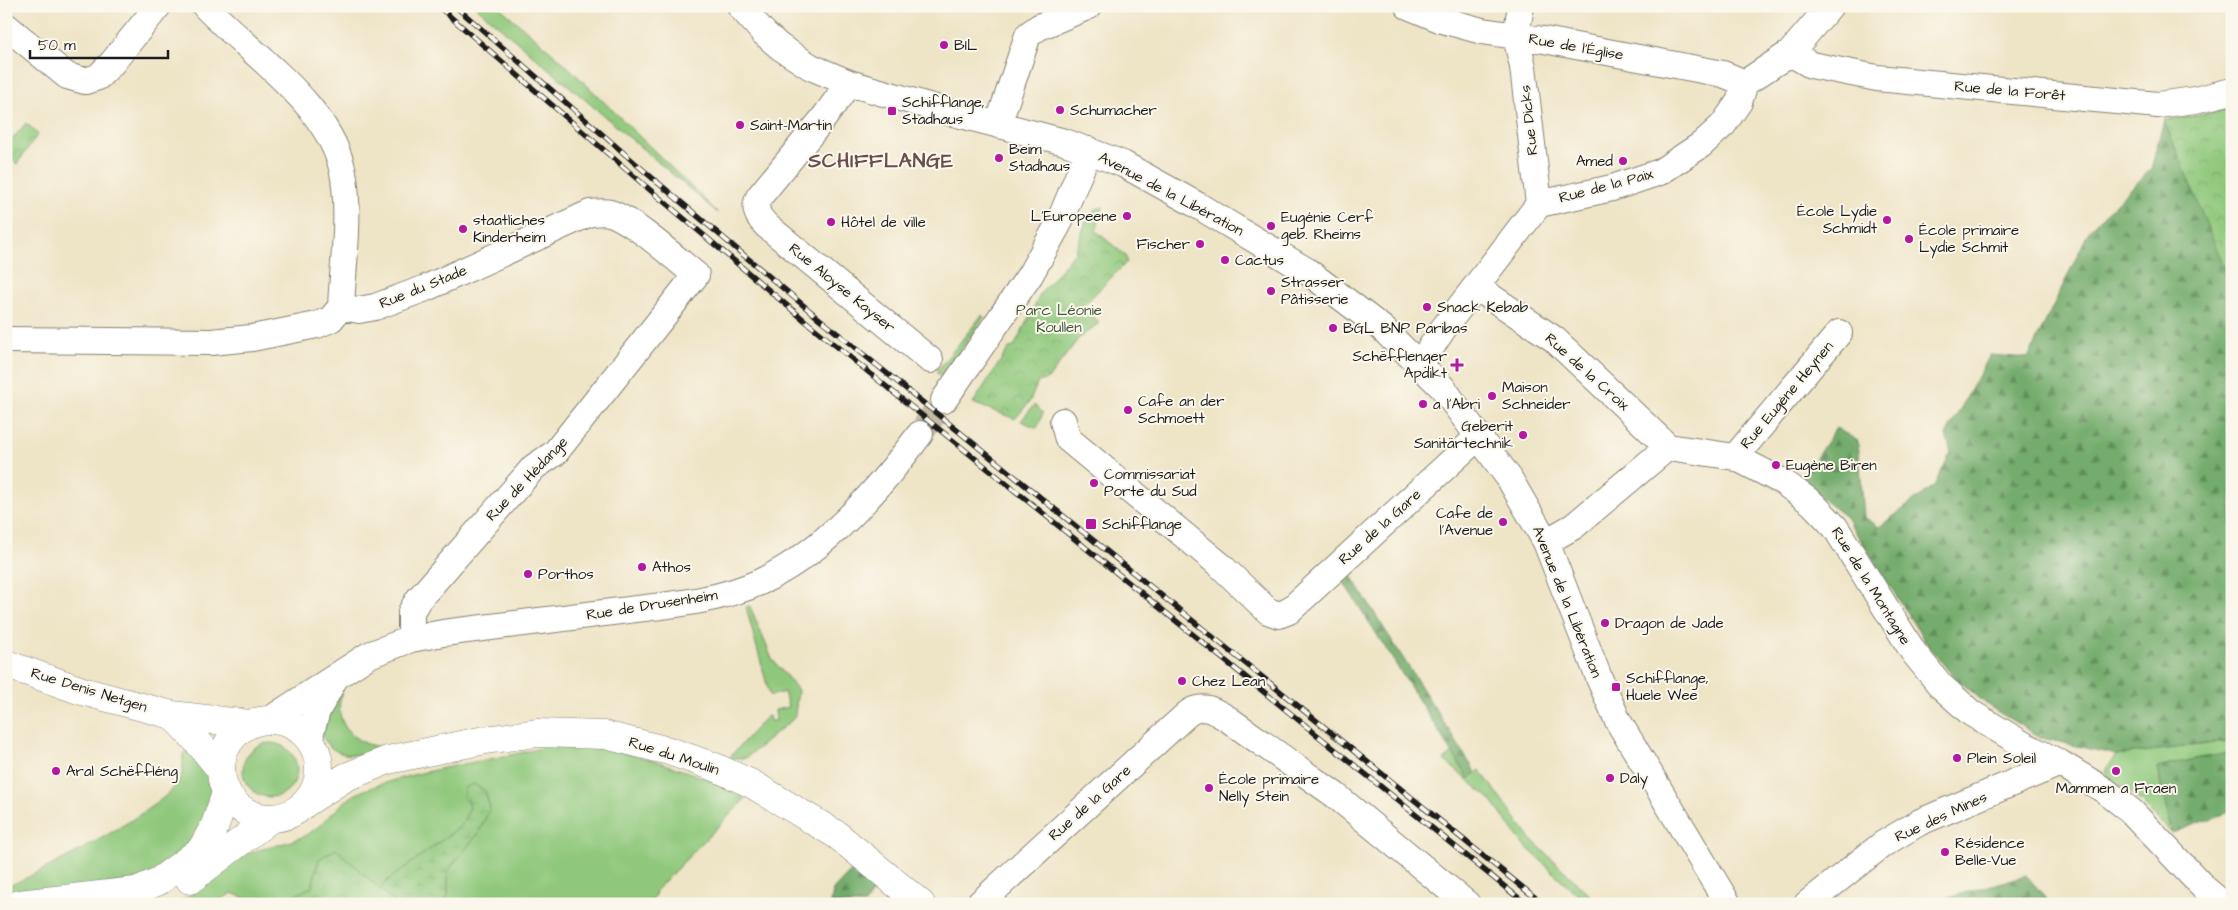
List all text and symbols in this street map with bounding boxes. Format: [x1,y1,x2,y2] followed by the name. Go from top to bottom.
[30,28,168,60] scale bar
[1527,28,1625,67] street label: Rue de l'Église
[38,35,76,56] text: 50 m
[954,35,978,56] place label: BIL
[938,39,950,51] marker: BIL
[1954,76,2066,106] street label: Rue de la Forêt
[1515,83,1543,156] street label: Rue Dicks
[902,92,985,130] place label: Schifflange, Stadhaus
[1070,100,1157,121] place label: Schumacher
[1054,104,1066,116] marker: Schumacher
[886,105,898,117] marker: Schifflange, Stadhaus
[750,115,832,136] place label: Saint-Martin
[734,119,746,131] marker: Saint-Martin
[1009,139,1071,177] place label: Beim Stadhaus
[807,147,954,175] district label: SCHIFFLANGE
[1095,147,1248,242] street label: Avenue de la Libération
[1576,151,1613,172] place label: Amed
[993,152,1005,164] marker: Beim Stadhaus
[1617,155,1629,167] marker: Amed
[1557,163,1656,209] street label: Rue de la Paix
[1797,201,1877,239] place label: École Lydie Schmidt
[1031,206,1117,227] place label: L'Europeene
[1281,207,1373,246] place label: Eugénie Cerf geb. Rheims
[473,210,546,248] place label: staatliches Kinderheim
[1121,210,1133,222] marker: L'Europeene
[841,212,926,233] place label: Hôtel de ville
[1881,214,1893,226] marker: École Lydie Schmidt
[825,216,837,228] marker: Hôtel de ville
[1265,220,1277,232] marker: Eugénie Cerf geb. Rheims
[1919,220,2019,259] place label: École primaire Lydie Schmit
[457,223,469,235] marker: staatliches Kinderheim
[1903,233,1915,245] marker: École primaire Lydie Schmit
[1137,234,1190,255] place label: Fischer
[784,238,900,338] street label: Rue Aloyse Kayser
[1194,238,1206,250] marker: Fischer
[1235,250,1284,271] place label: Cactus
[1219,254,1231,266] marker: Cactus
[376,260,470,314] street label: Rue du Stade
[1281,272,1348,310] place label: Strasser Pâtisserie
[1265,285,1277,297] marker: Strasser Pâtisserie
[1437,297,1529,318] place label: Snack Kebab
[1016,300,1102,338] park label: Parc Léonie Koullen
[1421,301,1433,313] marker: Snack Kebab
[1343,318,1468,339] place label: BGL BNP Paribas
[1327,322,1339,334] marker: BGL BNP Paribas
[1540,328,1634,416] street label: Rue de la Croix
[1736,336,1839,454] street label: Rue Eugène Heynen
[1352,346,1447,384] place label: Schëfflenger Apdikt
[1451,359,1463,371] marker: Schëfflenger Apdikt
[1502,377,1571,415] place label: Maison Schneider
[1486,390,1498,402] marker: Maison Schneider
[1138,391,1225,429] place label: Cafe an der Schmoett
[1433,394,1481,415] place label: a l'Abri
[1417,398,1429,410] marker: a l'Abri
[1122,404,1134,416] marker: Cafe an der Schmoett
[1414,416,1513,454] place label: Geberit Sanitärtechnik
[1517,429,1529,441] marker: Geberit Sanitärtechnik
[481,432,574,527] street label: Rue de Hédange
[1786,455,1877,477] place label: Eugène Biren
[1770,459,1782,471] marker: Eugène Biren
[1104,464,1197,502] place label: Commissariat Porte du Sud
[1088,477,1100,489] marker: Commissariat Porte du Sud
[1334,484,1426,570] street label: Rue de la Gare
[1436,503,1493,541] place label: Cafe de l'Avenue
[1102,514,1182,536] place label: Schifflange
[1497,516,1509,528] marker: Cafe de l'Avenue
[1084,517,1098,531] marker: Schifflange
[1527,523,1607,681] street label: Avenue de la Libération
[1825,523,1916,650] street label: Rue de la Montagne
[652,557,692,578] place label: Athos
[636,561,648,573] marker: Athos
[538,564,594,585] place label: Porthos
[522,568,534,580] marker: Porthos
[585,584,719,626] street label: Rue de Drusenheim
[1615,613,1724,635] place label: Dragon de Jade
[1599,617,1611,629] marker: Dragon de Jade
[28,662,150,719] street label: Rue Denis Netgen
[1626,668,1709,706] place label: Schifflange, Huele Wee
[1192,671,1266,692] place label: Chez Lean
[1176,675,1188,687] marker: Chez Lean
[1610,681,1622,693] marker: Schifflange, Huele Wee
[626,731,723,781] street label: Rue du Moulin
[1967,748,2036,769] place label: Plein Soleil
[1951,752,1963,764] marker: Plein Soleil
[1044,760,1136,846] street label: Rue de la Gare
[66,761,178,783] place label: Aral Schëffléng
[50,765,62,777] marker: Aral Schëffléng
[2110,765,2122,777] marker: Mammen a Fraen
[1620,768,1648,790] place label: Daly
[1219,769,1319,808] place label: École primaire Nelly Stein
[1604,772,1616,784] marker: Daly
[2056,778,2177,799] place label: Mammen a Fraen
[1203,782,1215,794] marker: École primaire Nelly Stein
[1891,786,1991,848] street label: Rue des Mines
[1955,833,2025,871] place label: Résidence Belle-Vue
[1939,846,1951,858] marker: Résidence Belle-Vue

